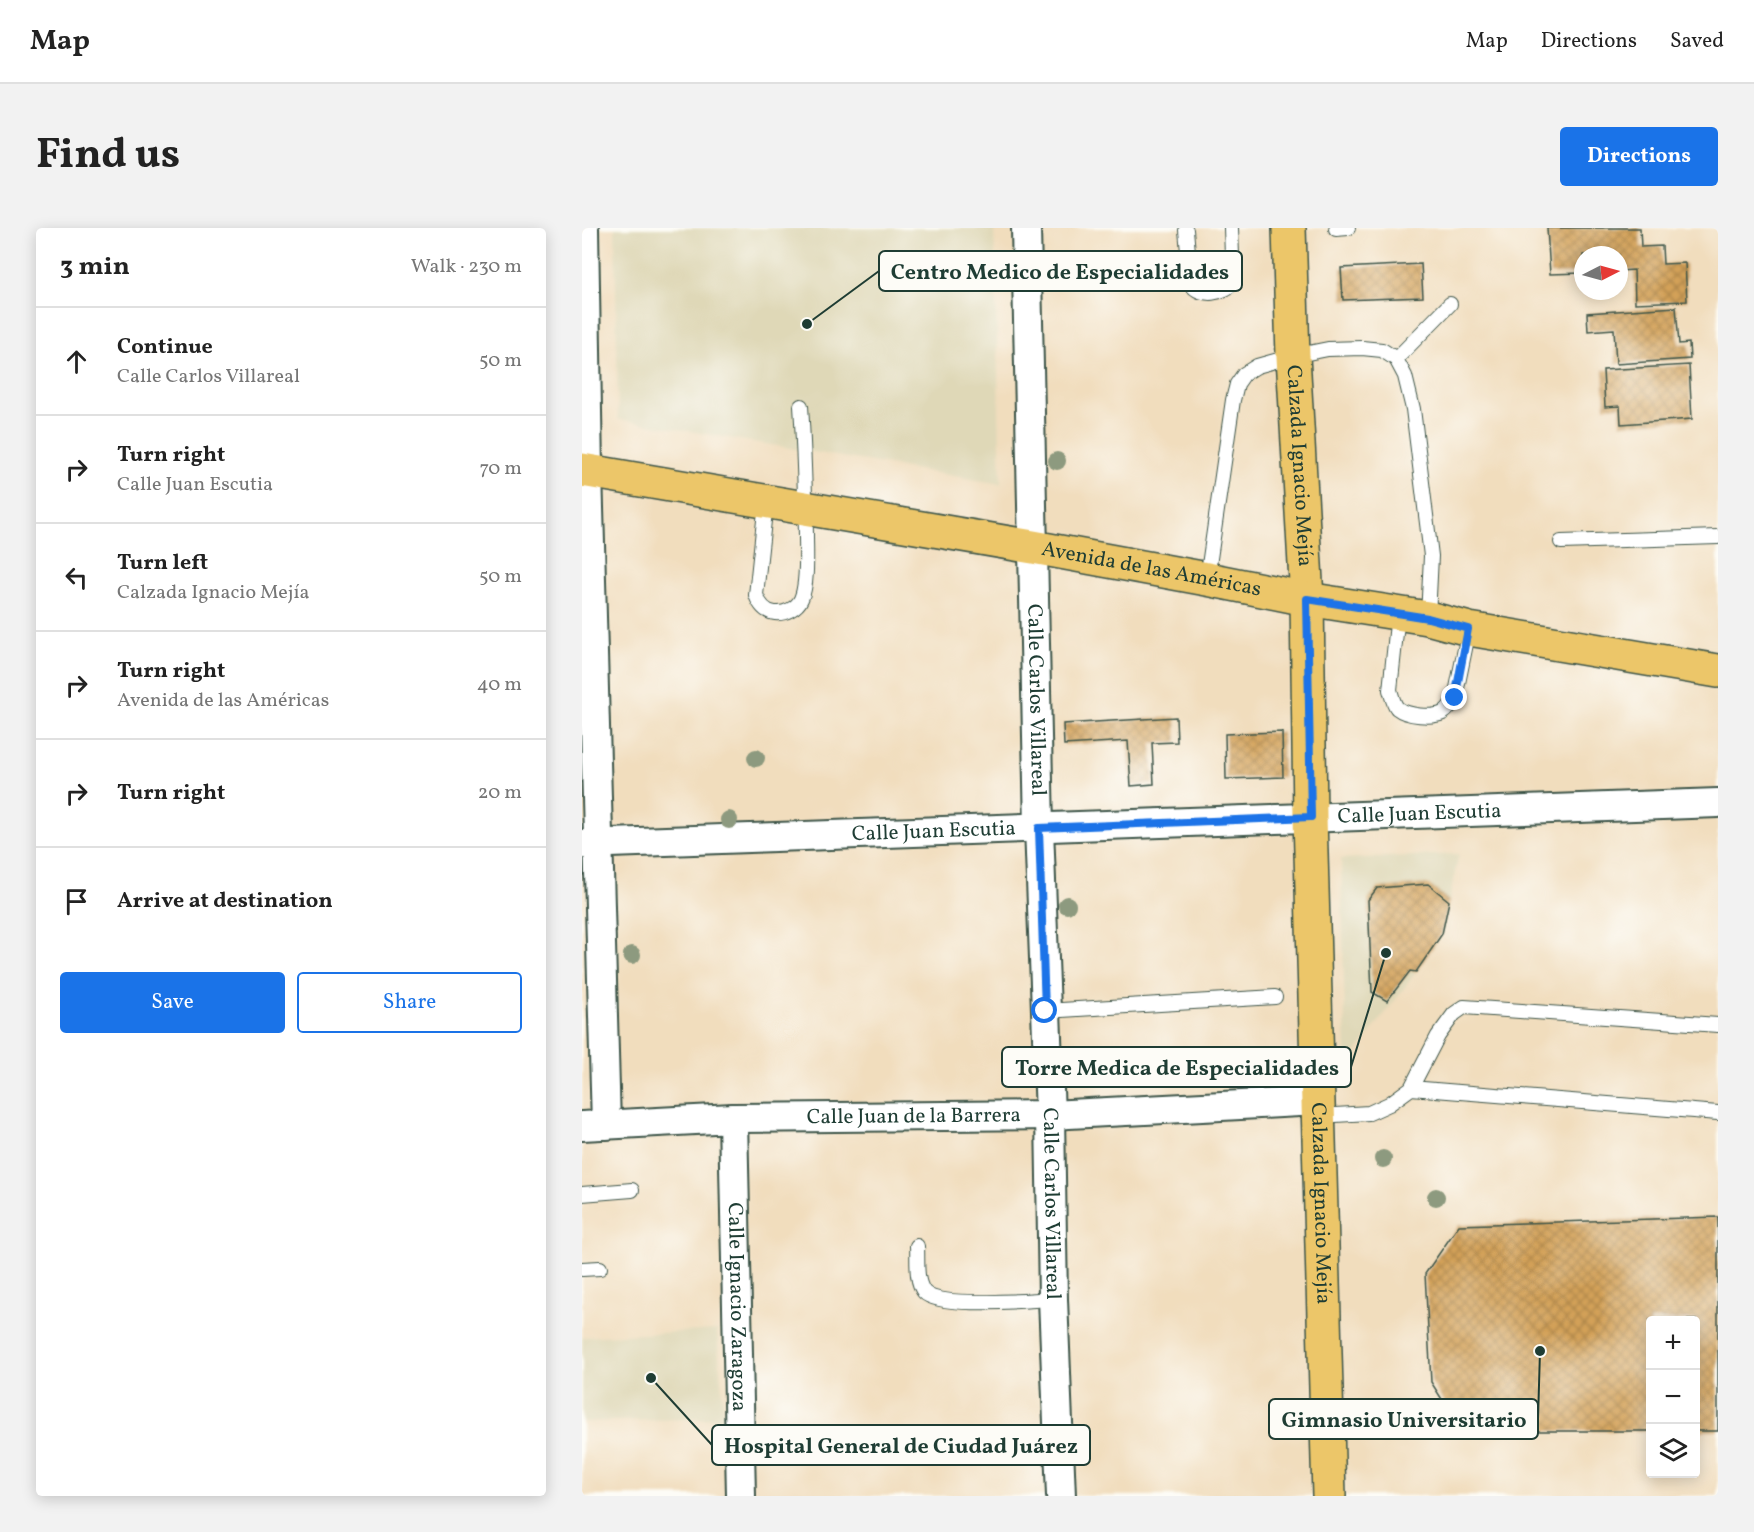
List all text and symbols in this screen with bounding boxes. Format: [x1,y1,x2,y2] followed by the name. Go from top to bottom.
[30,22,90,61] text: Map
[1466,27,1508,56] text: Map
[1541,27,1637,56] text: Directions
[1670,27,1724,56] text: Saved
[36,127,180,186] text: Find us
[1560,127,1718,186] button: Directions
[1574,246,1628,300] north arrow
[60,249,130,285] text: 3 min
[879,251,1242,291] callout: Centro Medico de Especialidades
[411,253,522,281] text: Walk · 230 m
[891,258,1229,289] text: Centro Medico de Especialidades
[117,332,213,363] text: Continue
[60,345,93,378] icon: ahead
[479,347,522,375] text: 50 m
[117,363,300,391] text: Calle Carlos Villareal
[1279,364,1320,568] street label: Calzada Ignacio Mejía
[117,440,225,471] text: Turn right
[60,453,93,486] icon: right
[479,455,522,483] text: 70 m
[117,471,273,499] text: Calle Juan Escutia
[1039,534,1264,604] street label: Avenida de las Américas
[117,548,208,579] text: Turn left
[60,561,93,594] icon: left
[479,563,522,591] text: 50 m
[117,579,309,607] text: Calzada Ignacio Mejía
[1020,603,1053,796] street label: Calle Carlos Villareal
[117,656,225,687] text: Turn right
[60,669,93,702] icon: right
[477,671,522,699] text: 40 m
[1441,684,1467,710] route end
[117,687,329,715] text: Avenida de las Américas
[60,777,93,810] icon: right
[117,778,225,809] text: Turn right
[478,779,522,807] text: 20 m
[1337,796,1502,831] street label: Calle Juan Escutia
[851,814,1016,849] street label: Calle Juan Escutia
[60,885,93,918] icon: arrive
[117,886,333,917] text: Arrive at destination
[60,972,285,1033] button: Save
[297,972,522,1033] button: Share
[1031,997,1057,1023] route start
[1002,1047,1351,1087] callout: Torre Medica de Especialidades
[1015,1054,1339,1085] text: Torre Medica de Especialidades
[806,1101,1021,1132] street label: Calle Juan de la Barrera
[1303,1102,1338,1305] street label: Calzada Ignacio Mejía
[1035,1107,1068,1300] street label: Calle Carlos Villareal
[720,1202,754,1412] street label: Calle Ignacio Zaragoza
[1646,1316,1700,1478] map controls
[1646,1316,1700,1370] button: +
[1646,1370,1700,1424] button: −
[1269,1399,1538,1439] callout: Gimnasio Universitario
[1281,1406,1527,1437] text: Gimnasio Universitario
[1646,1424,1700,1478] button: layers
[712,1425,1090,1465] callout: Hospital General de Ciudad Juárez
[724,1432,1078,1463] text: Hospital General de Ciudad Juárez

